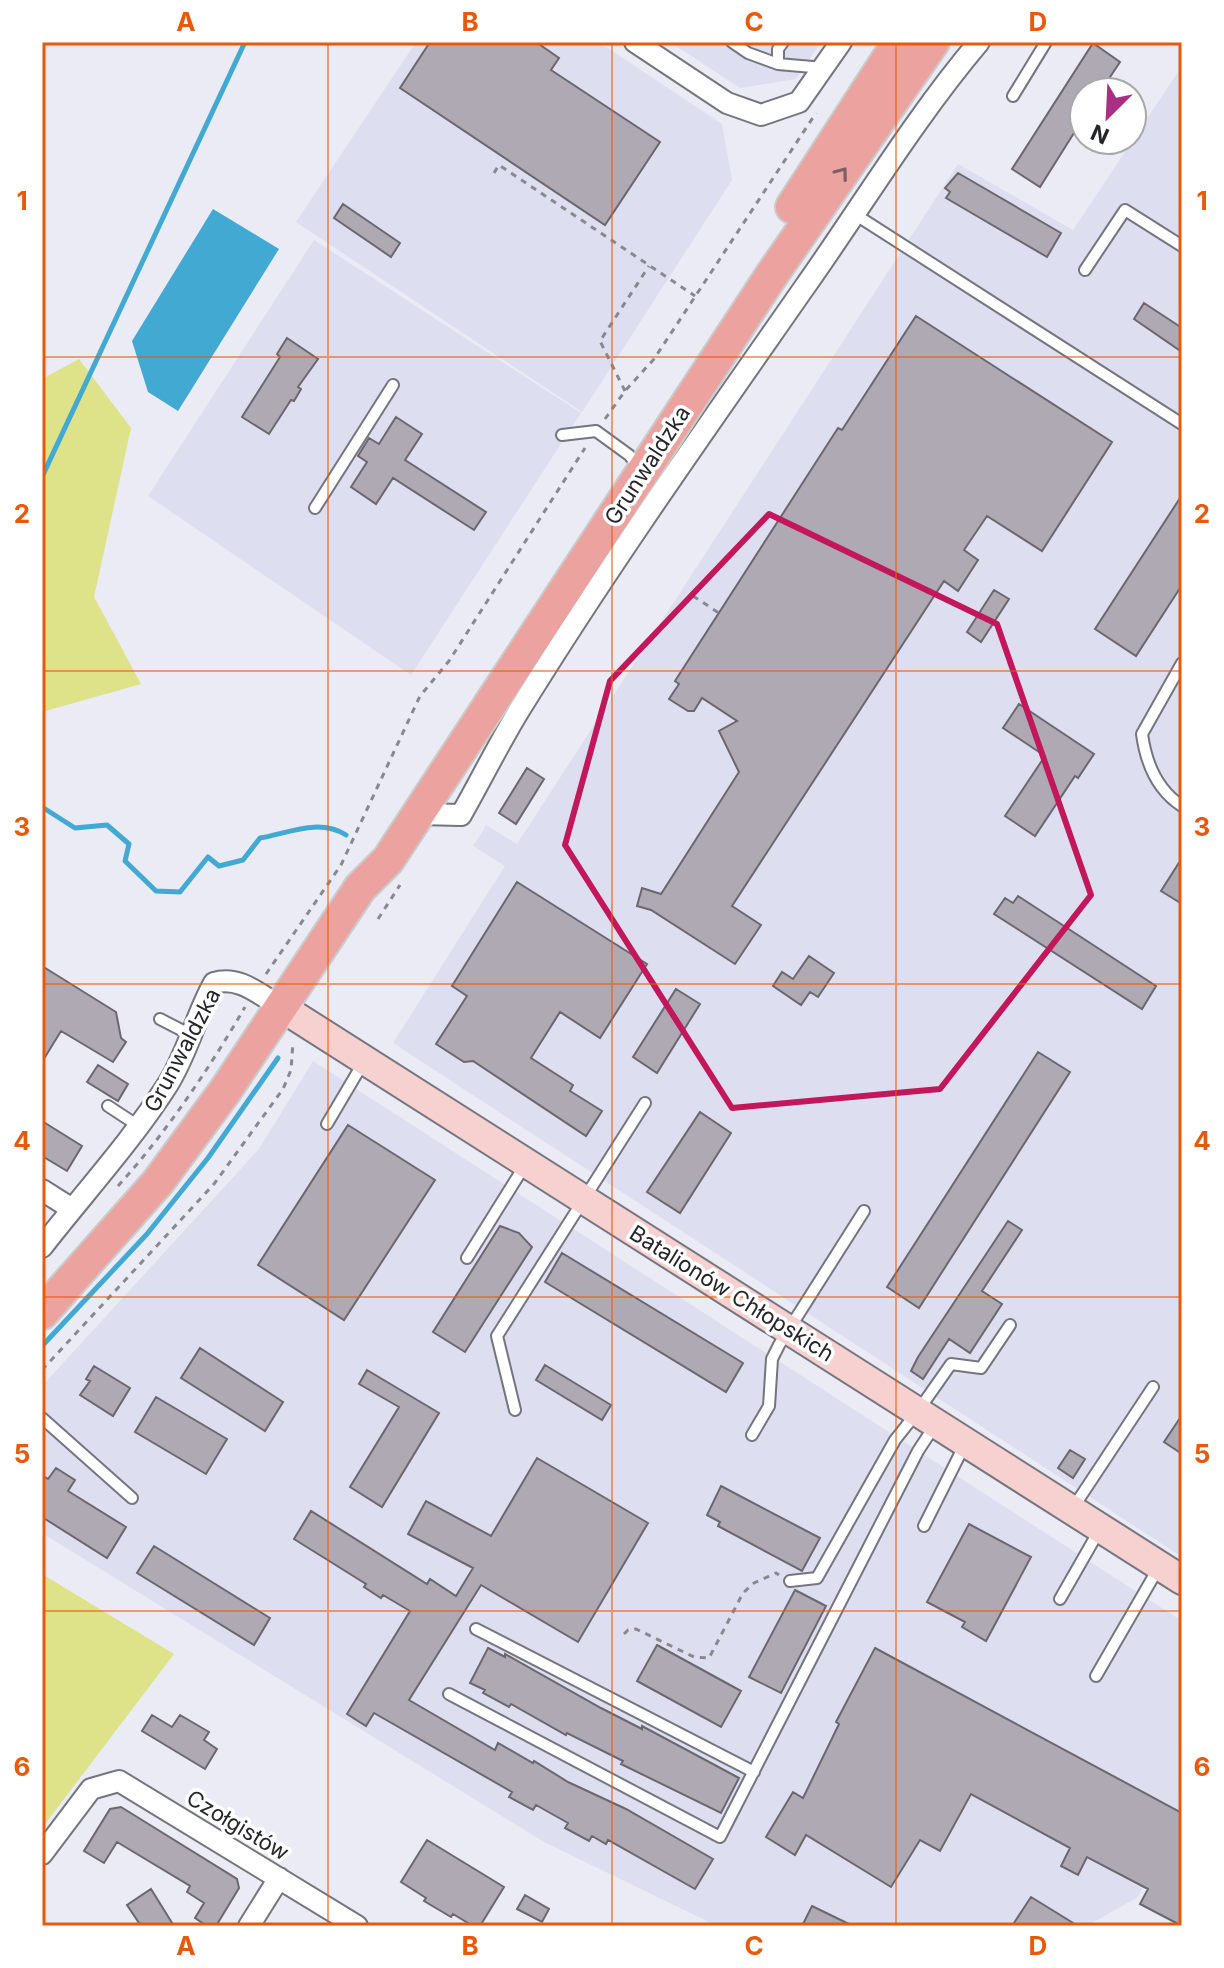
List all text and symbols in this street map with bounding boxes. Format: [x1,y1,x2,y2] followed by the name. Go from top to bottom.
[176,6,196,37] text: A
[461,6,479,37] text: B
[744,6,764,37] text: C
[1029,6,1047,37] text: D
[1068,76,1148,156] north arrow
[1087,119,1113,150] text: N
[832,167,846,182] one-way arrow
[16,185,28,216] text: 1
[1196,185,1208,216] text: 1
[599,401,695,529] street label: Grunwaldzka
[14,498,30,529] text: 2
[1194,498,1210,529] text: 2
[14,811,30,842] text: 3
[1194,811,1210,842] text: 3
[138,984,226,1116] street label: Grunwaldzka
[13,1125,31,1156] text: 4
[1193,1125,1211,1156] text: 4
[625,1219,839,1367] street label: Batalionów Chłopskich
[14,1438,30,1469] text: 5
[1194,1438,1210,1469] text: 5
[14,1751,30,1782] text: 6
[1194,1751,1210,1782] text: 6
[182,1784,294,1866] street label: Czołgistów
[176,1930,196,1961] text: A
[461,1930,479,1961] text: B
[744,1930,764,1961] text: C
[1029,1930,1047,1961] text: D

